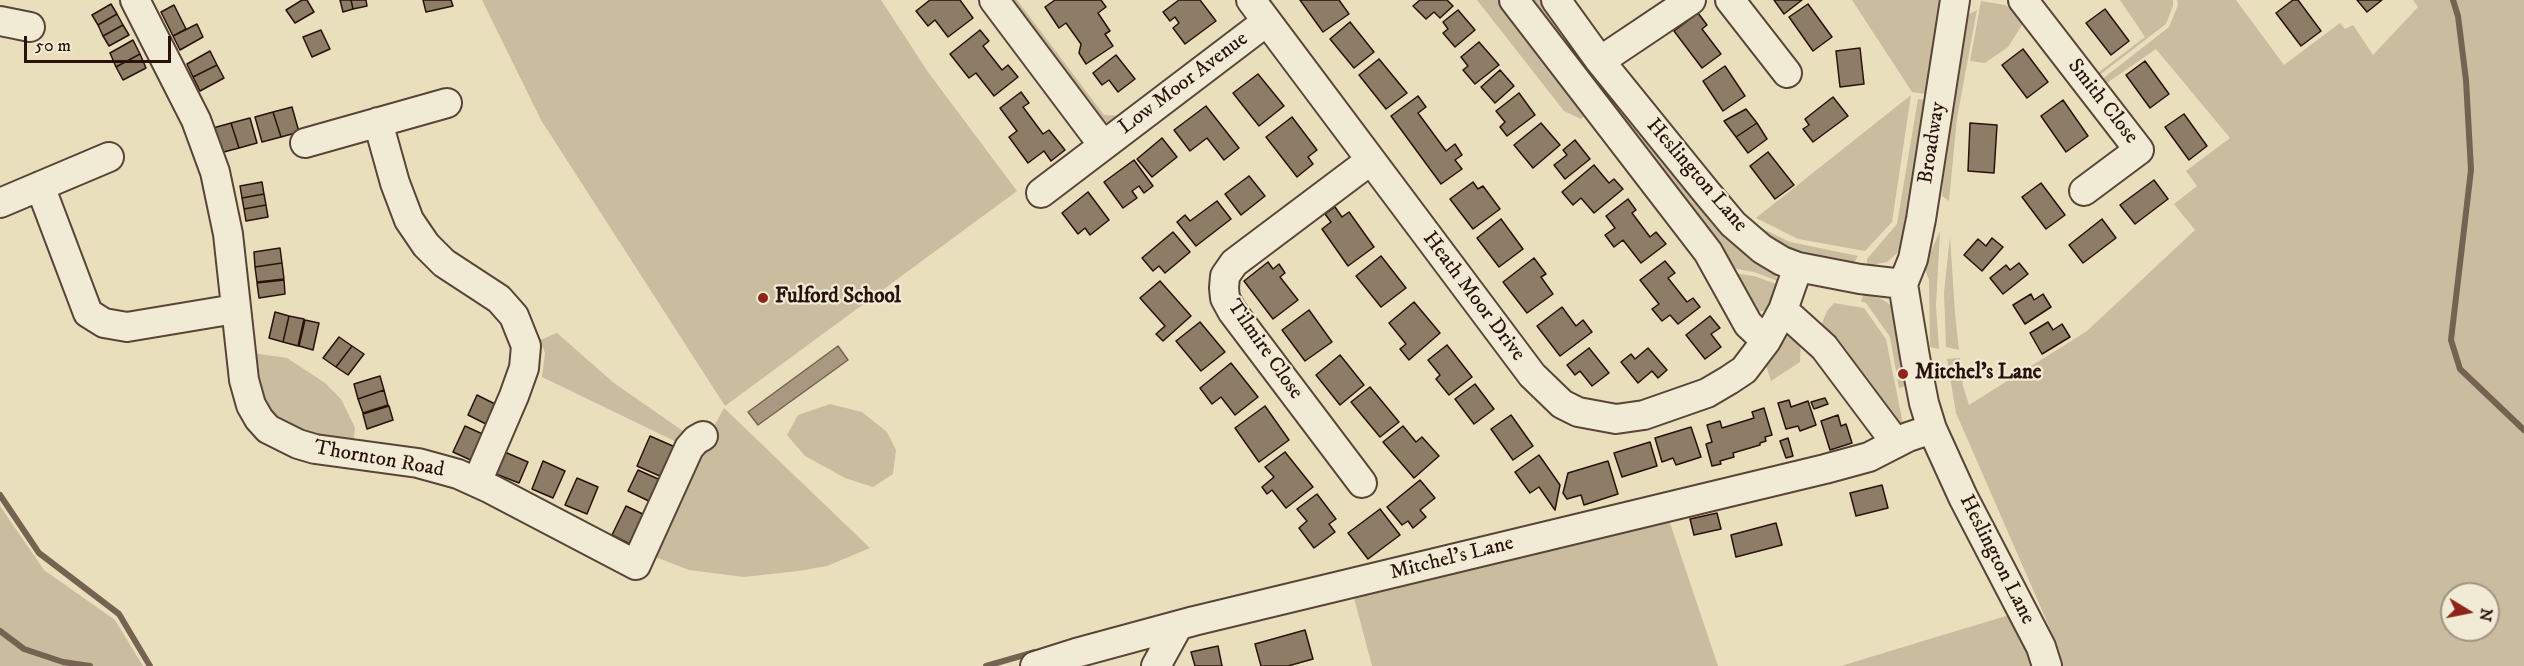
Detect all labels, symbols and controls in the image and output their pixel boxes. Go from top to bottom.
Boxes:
scale bar [27,24,174,62]
street label: Low Moor Avenue [1114,27,1254,141]
text: 50 m [35,35,71,57]
street label: Smith Close [2061,55,2143,149]
street label: Broadway [1914,100,1952,186]
street label: Heslington Lane [1640,114,1752,238]
street label: Heath Moor Drive [1416,227,1530,367]
place label: Fulford School [775,285,901,311]
marker: Fulford School [756,291,770,305]
street label: Tilmire Close [1220,295,1308,405]
place label: Mitchel's Lane [1915,361,2041,387]
marker: Mitchel's Lane [1896,367,1910,381]
street label: Thornton Road [312,436,446,484]
street label: Heslington Lane [1953,491,2039,629]
street label: Mitchel's Lane [1388,531,1516,587]
north arrow [2440,582,2500,642]
text: N [2475,607,2497,623]

